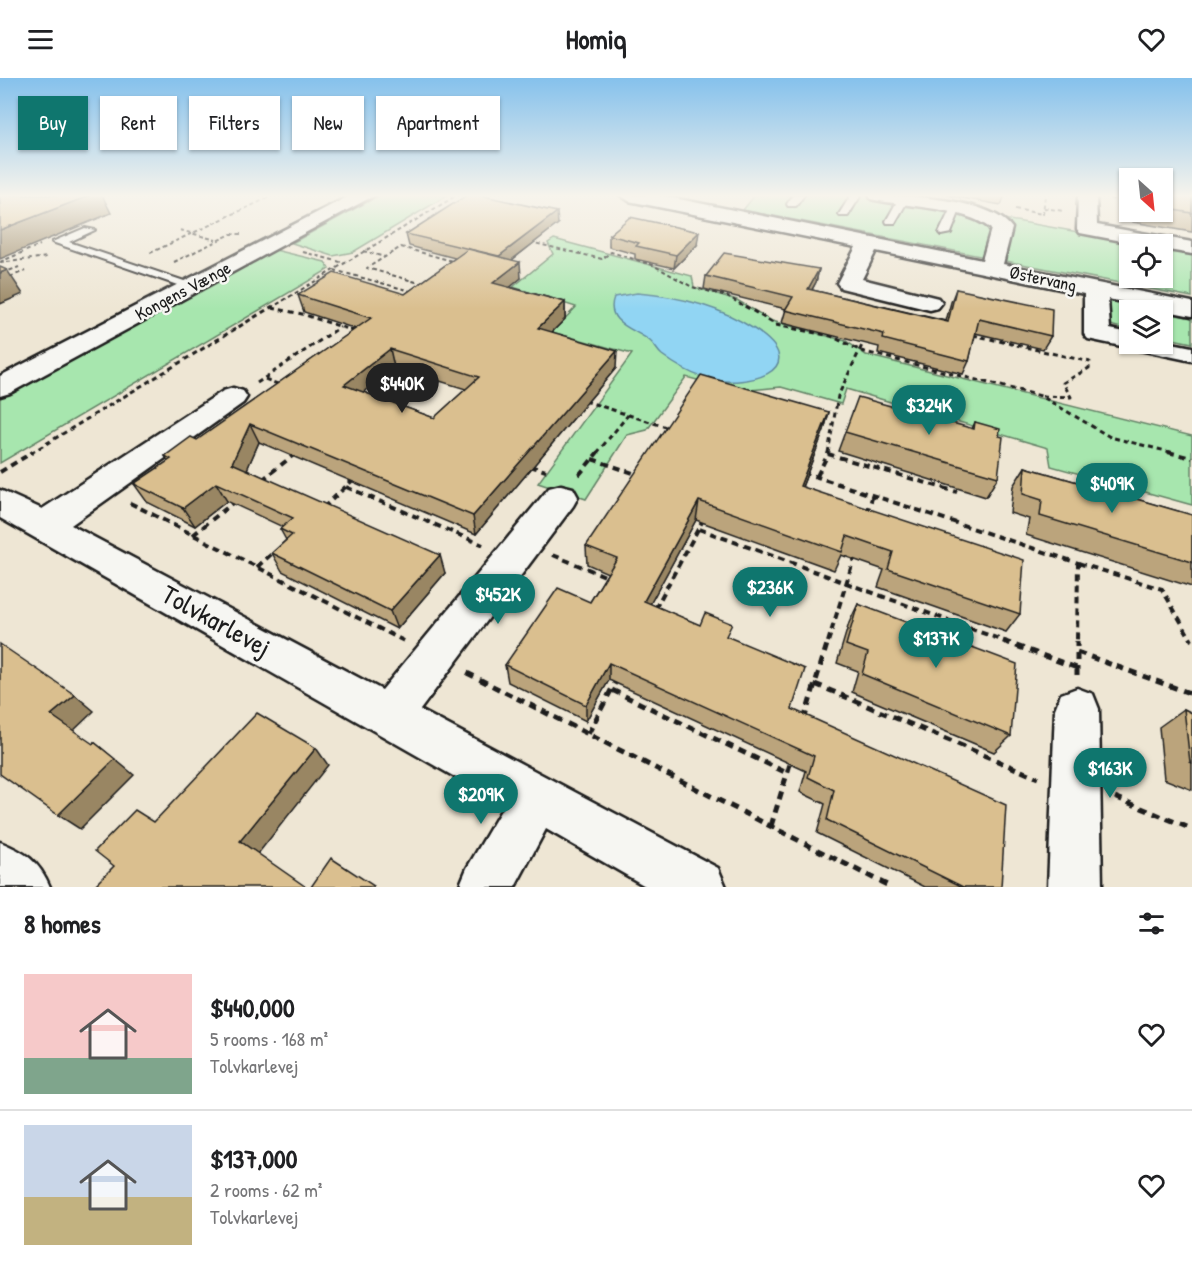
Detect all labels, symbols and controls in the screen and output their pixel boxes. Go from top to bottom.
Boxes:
text: Homiq [566,21,626,57]
icon: menu [24,23,57,56]
icon: heart [1135,23,1168,56]
chip: Buy [18,96,88,150]
chip: Rent [100,96,177,150]
chip: Filters [189,96,280,150]
chip: New [292,96,364,150]
chip: Apartment [376,96,500,150]
north arrow [1119,168,1173,222]
map controls [1119,168,1173,354]
button: locate [1119,234,1173,288]
street label: Kongens Vænge [131,255,235,326]
street label: Østervang [1007,259,1079,298]
button: layers [1119,300,1173,354]
pin: $440K [360,363,444,414]
text: $440K [380,369,424,396]
pin: $324K [887,385,971,436]
text: $324K [906,391,952,418]
pin: $409K [1070,463,1154,514]
text: $409K [1090,469,1134,496]
pin: $236K [728,567,812,618]
text: $236K [747,573,793,600]
pin: $452K [456,574,540,625]
street label: Tolvkarlevej [155,575,277,665]
text: $452K [475,580,521,607]
pin: $137K [894,618,978,669]
text: $137K [913,624,959,651]
pin: $163K [1068,748,1152,799]
text: $163K [1088,754,1132,781]
pin: $209K [439,774,523,825]
text: $209K [458,780,504,807]
text: 8 homes [24,906,101,941]
icon: filters [1135,907,1168,940]
text: $440,000 [210,990,295,1025]
icon: home [72,998,144,1070]
icon: heart [1135,1018,1168,1051]
text: 5 rooms · 168 m² [210,1025,328,1052]
text: Tolvkarlevej [210,1052,299,1079]
text: $137,000 [210,1141,297,1176]
icon: home [72,1149,144,1221]
icon: heart [1135,1169,1168,1202]
text: 2 rooms · 62 m² [210,1176,322,1203]
text: Tolvkarlevej [210,1203,299,1230]

